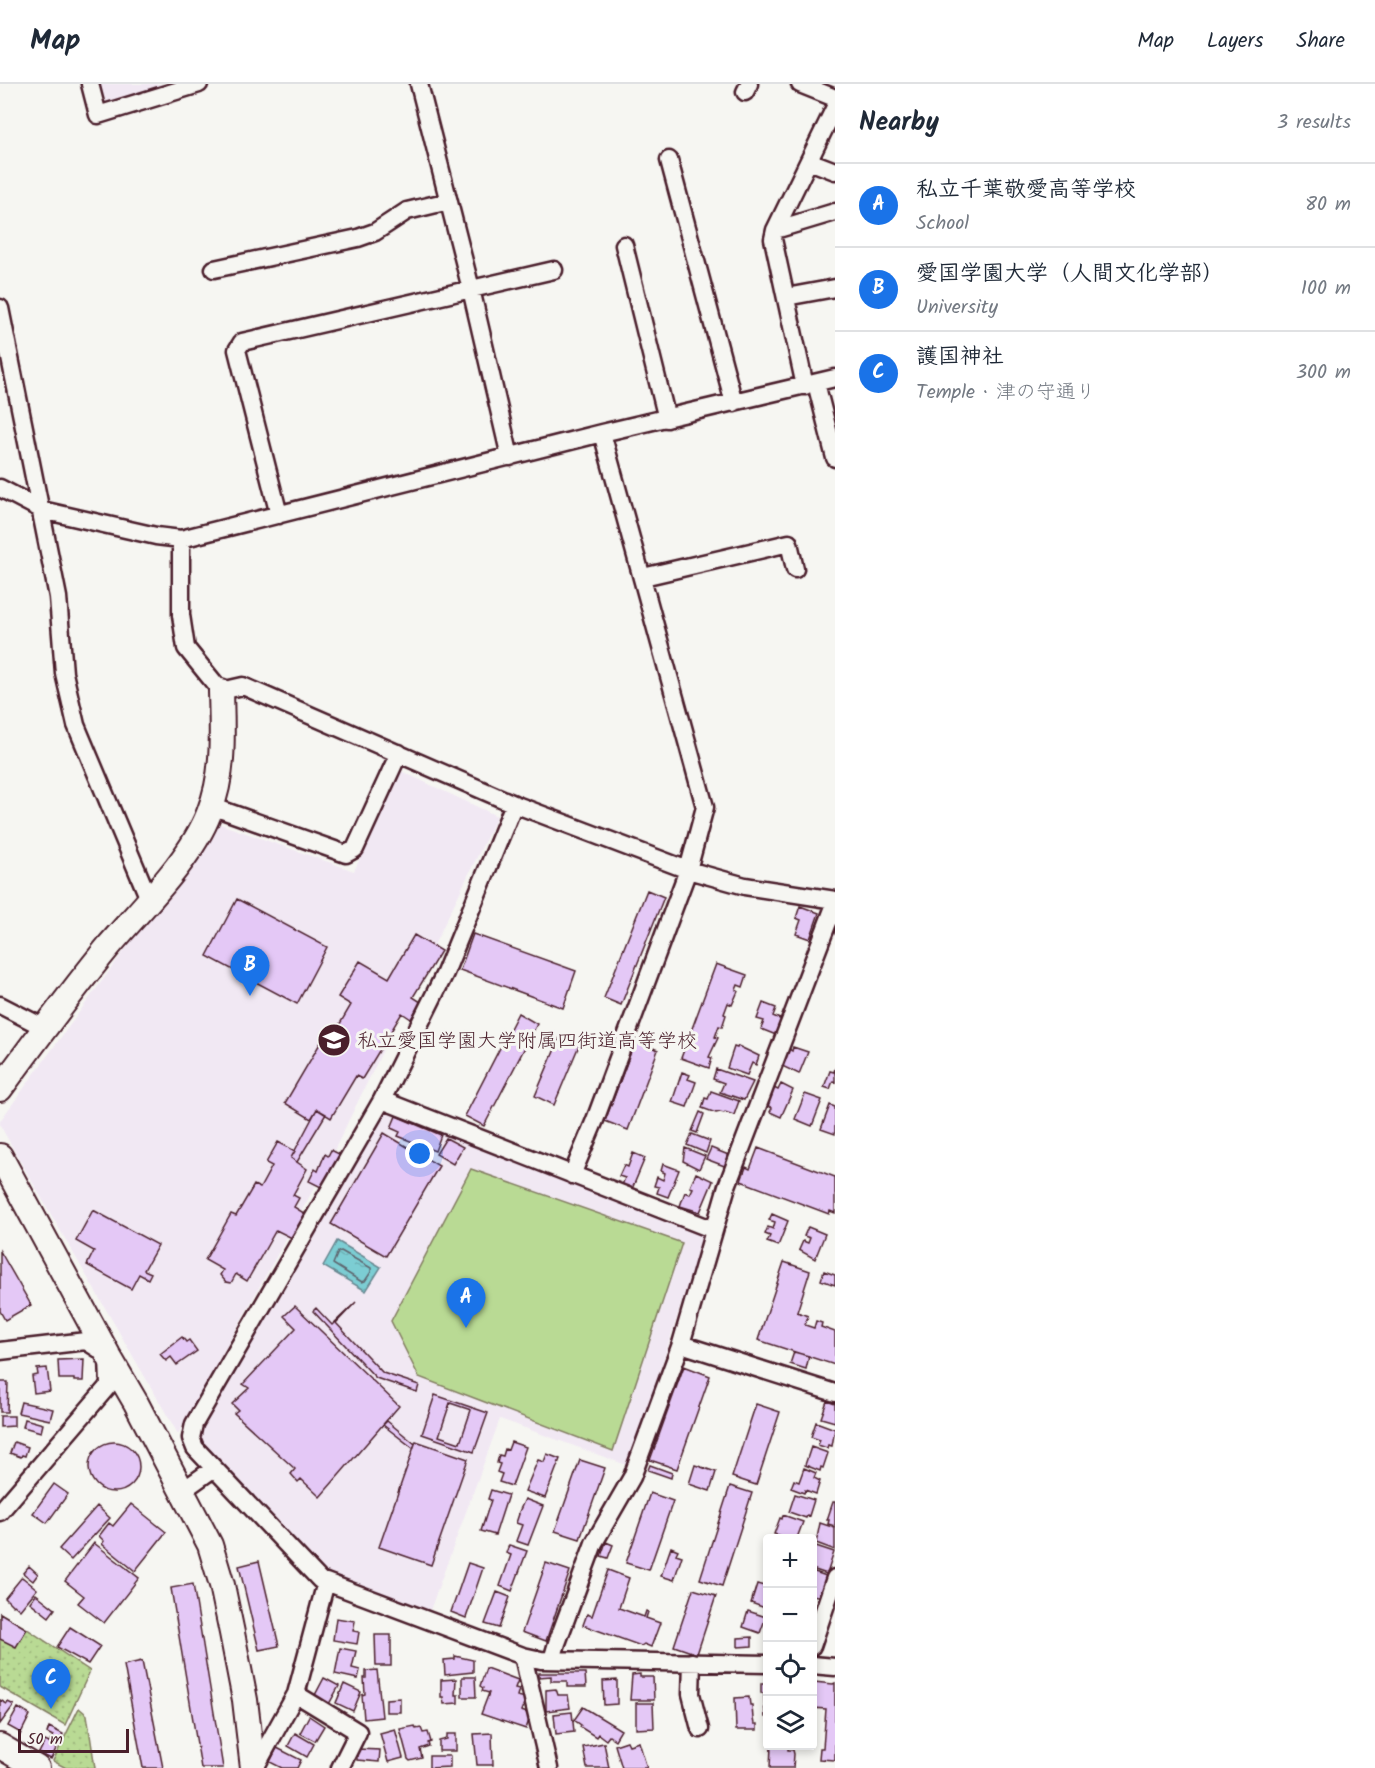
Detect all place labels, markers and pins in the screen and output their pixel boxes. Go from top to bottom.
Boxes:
pin: B [230,946,270,996]
school or university icon: 私立愛国学園大学附属四街道高等学校 [316,1022,352,1058]
place label: 私立愛国学園大学附属四街道高等学校 [357,1026,697,1058]
pin: A [446,1278,486,1328]
pin: C [32,1660,70,1709]

